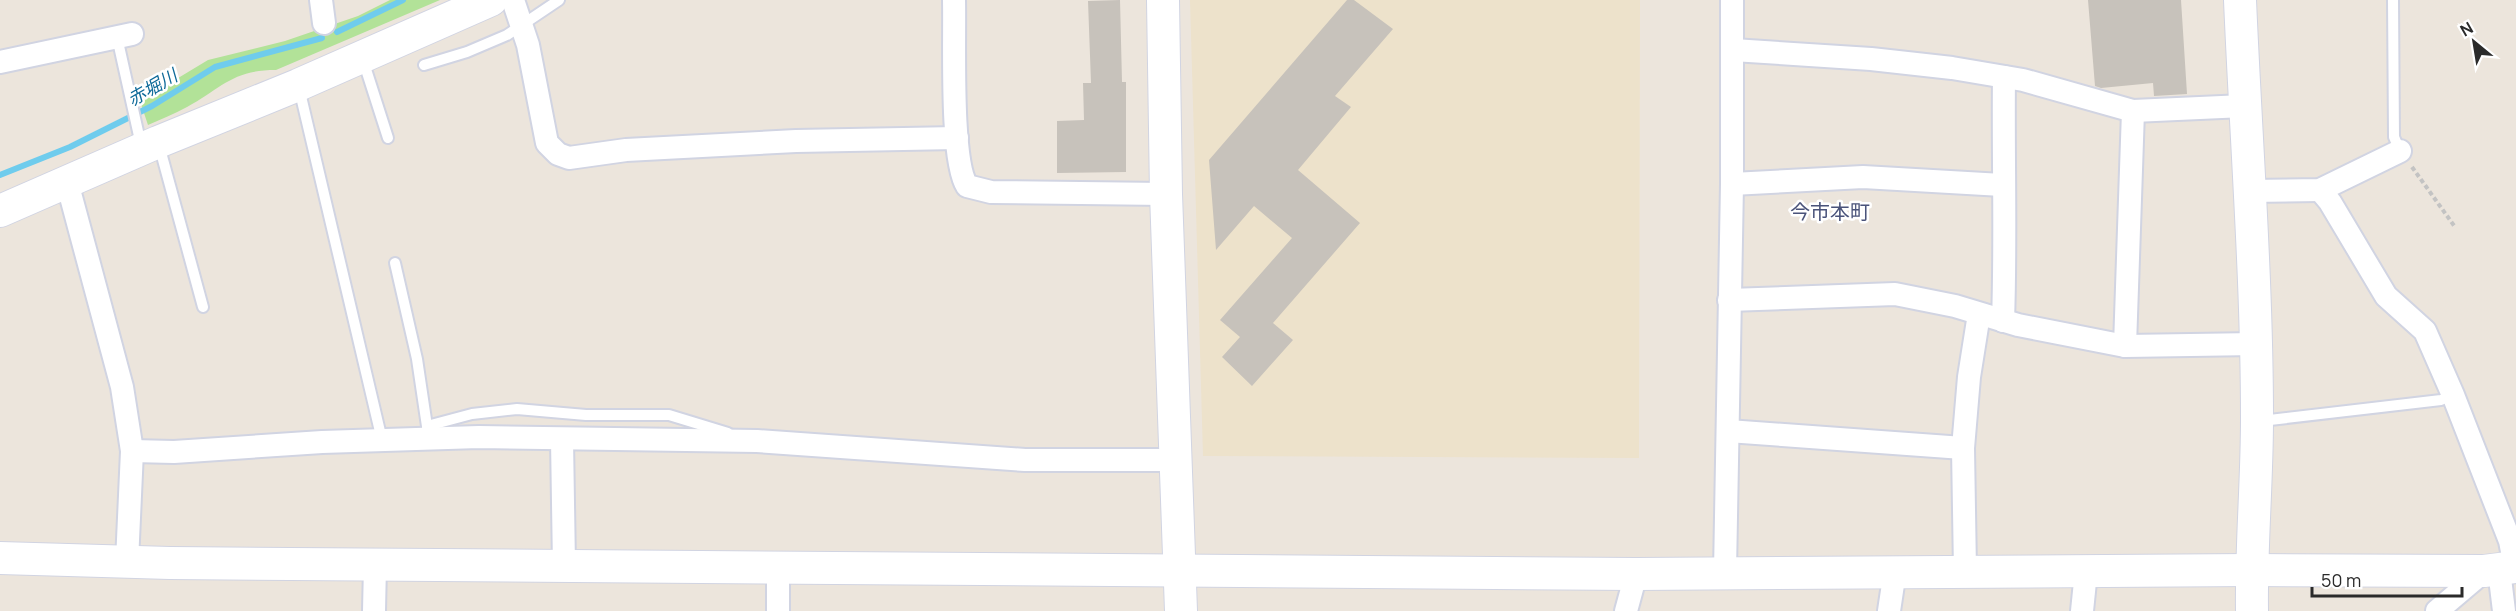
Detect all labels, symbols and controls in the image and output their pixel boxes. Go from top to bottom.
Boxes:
north arrow [2444,12,2504,72]
text: N [2456,17,2477,41]
water label: 赤堀川 [123,62,183,111]
district label: 今市本町 [1790,198,1870,225]
scale bar [2312,560,2462,598]
text: 50 m [2321,568,2361,592]

